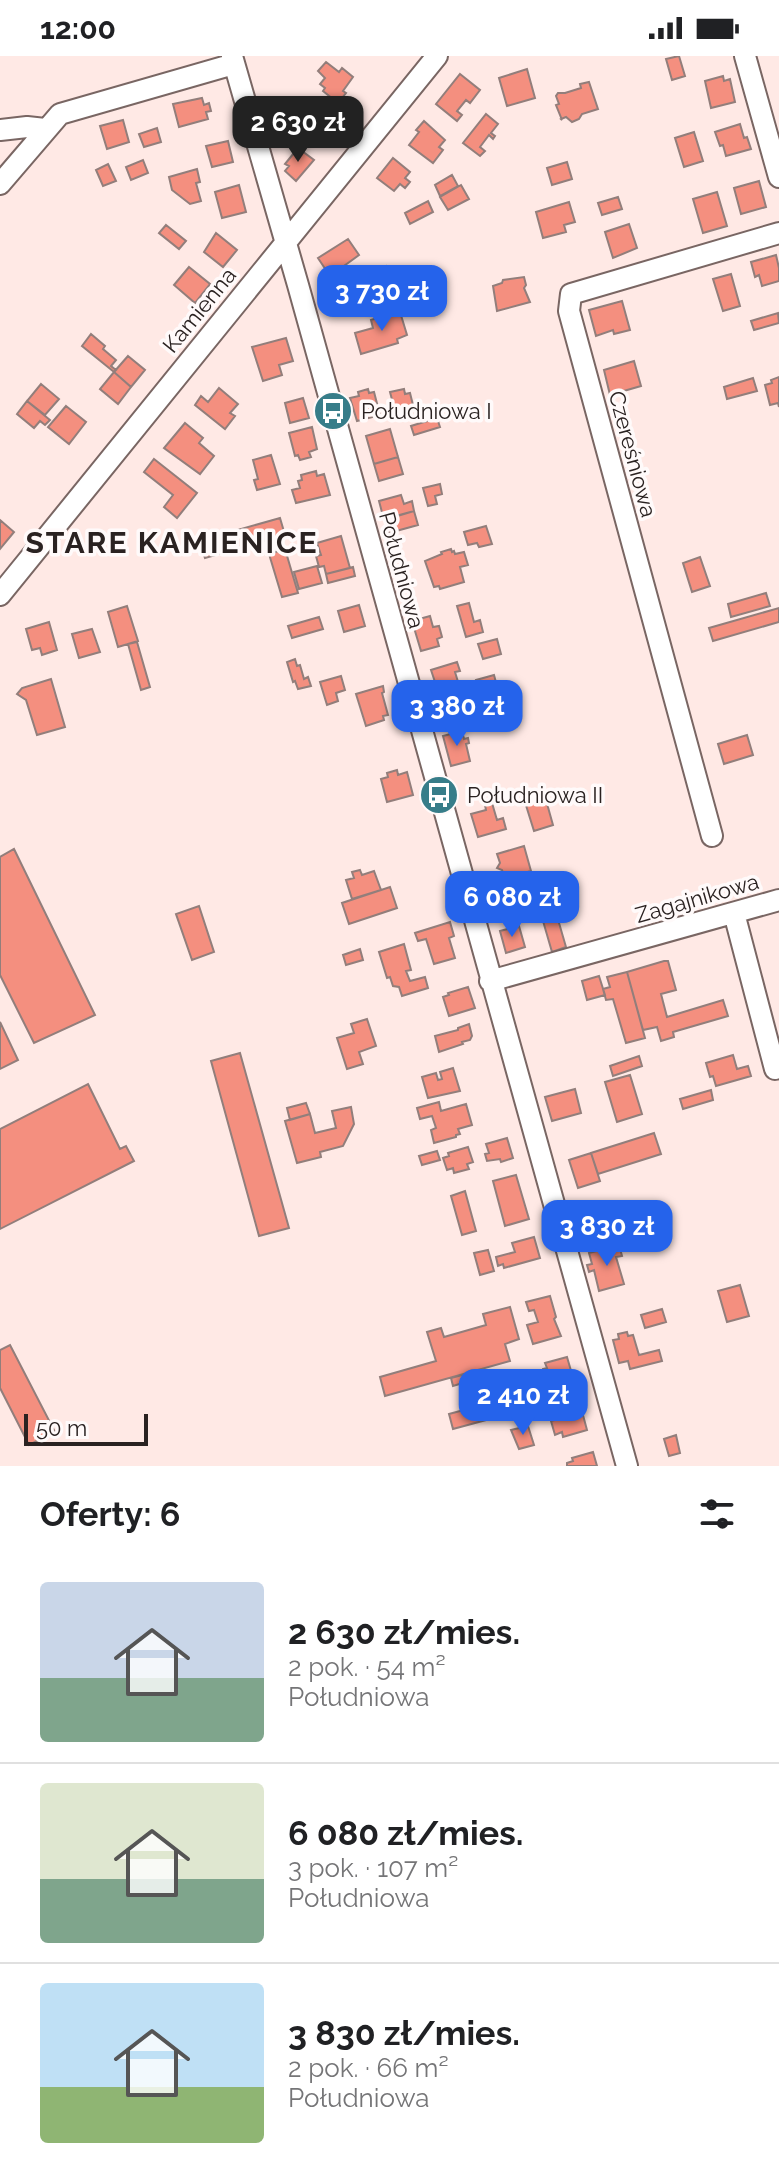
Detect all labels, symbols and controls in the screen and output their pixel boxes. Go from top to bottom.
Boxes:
text: 12:00 [40,11,116,46]
pin: 2 630 zł [215,96,381,164]
text: 2 630 zł [250,107,346,137]
street label: Kamienna [157,262,241,358]
pin: 3 730 zł [299,265,465,333]
text: 3 730 zł [335,276,429,306]
street label: Czereśniowa [604,388,662,520]
bus stop icon: Południowa I [312,390,354,432]
place label: Południowa I [361,398,492,424]
street label: Południowa [374,509,430,631]
district label: STARE KAMIENICE [25,525,319,560]
pin: 3 380 zł [374,680,540,748]
text: 3 380 zł [410,691,504,721]
bus stop icon: Południowa II [418,774,460,816]
place label: Południowa II [467,782,603,808]
street label: Zagajnikowa [632,868,762,928]
pin: 6 080 zł [429,871,595,939]
text: 6 080 zł [463,882,561,912]
pin: 3 830 zł [524,1200,690,1268]
text: 3 830 zł [560,1211,654,1241]
pin: 2 410 zł [440,1369,606,1437]
text: 2 410 zł [477,1380,569,1410]
scale bar [24,1410,148,1446]
text: 50 m [36,1415,87,1441]
icon: filters [695,1492,739,1536]
text: Oferty: 6 [40,1494,180,1534]
text: 2 630 zł/mies. [288,1612,520,1652]
icon: home [104,1614,200,1710]
text: 2 pok. · 54 m² [288,1652,446,1682]
text: Południowa [288,1682,429,1712]
text: 6 080 zł/mies. [288,1813,523,1853]
icon: home [104,1815,200,1911]
text: 3 pok. · 107 m² [288,1853,458,1883]
text: Południowa [288,1883,429,1913]
text: 3 830 zł/mies. [288,2013,520,2053]
icon: home [104,2015,200,2111]
text: 2 pok. · 66 m² [288,2053,449,2083]
text: Południowa [288,2083,429,2113]

